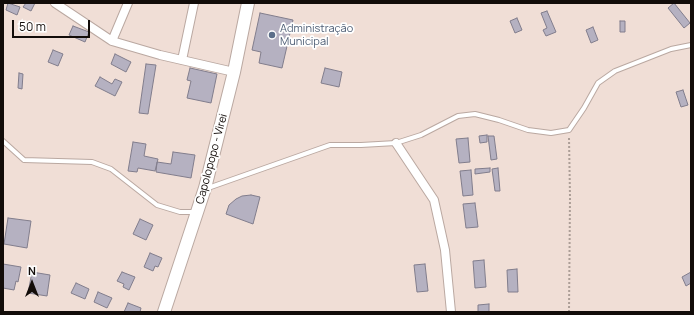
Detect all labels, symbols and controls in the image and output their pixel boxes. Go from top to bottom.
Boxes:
scale bar [14,12,92,38]
text: 50 m [19,18,46,35]
place label: Administração Municipal [280,22,353,48]
marker: Administração Municipal [267,30,277,40]
street label: Capolopopo - Virei [194,112,230,206]
north arrow [12,263,52,303]
text: N [28,263,36,278]

